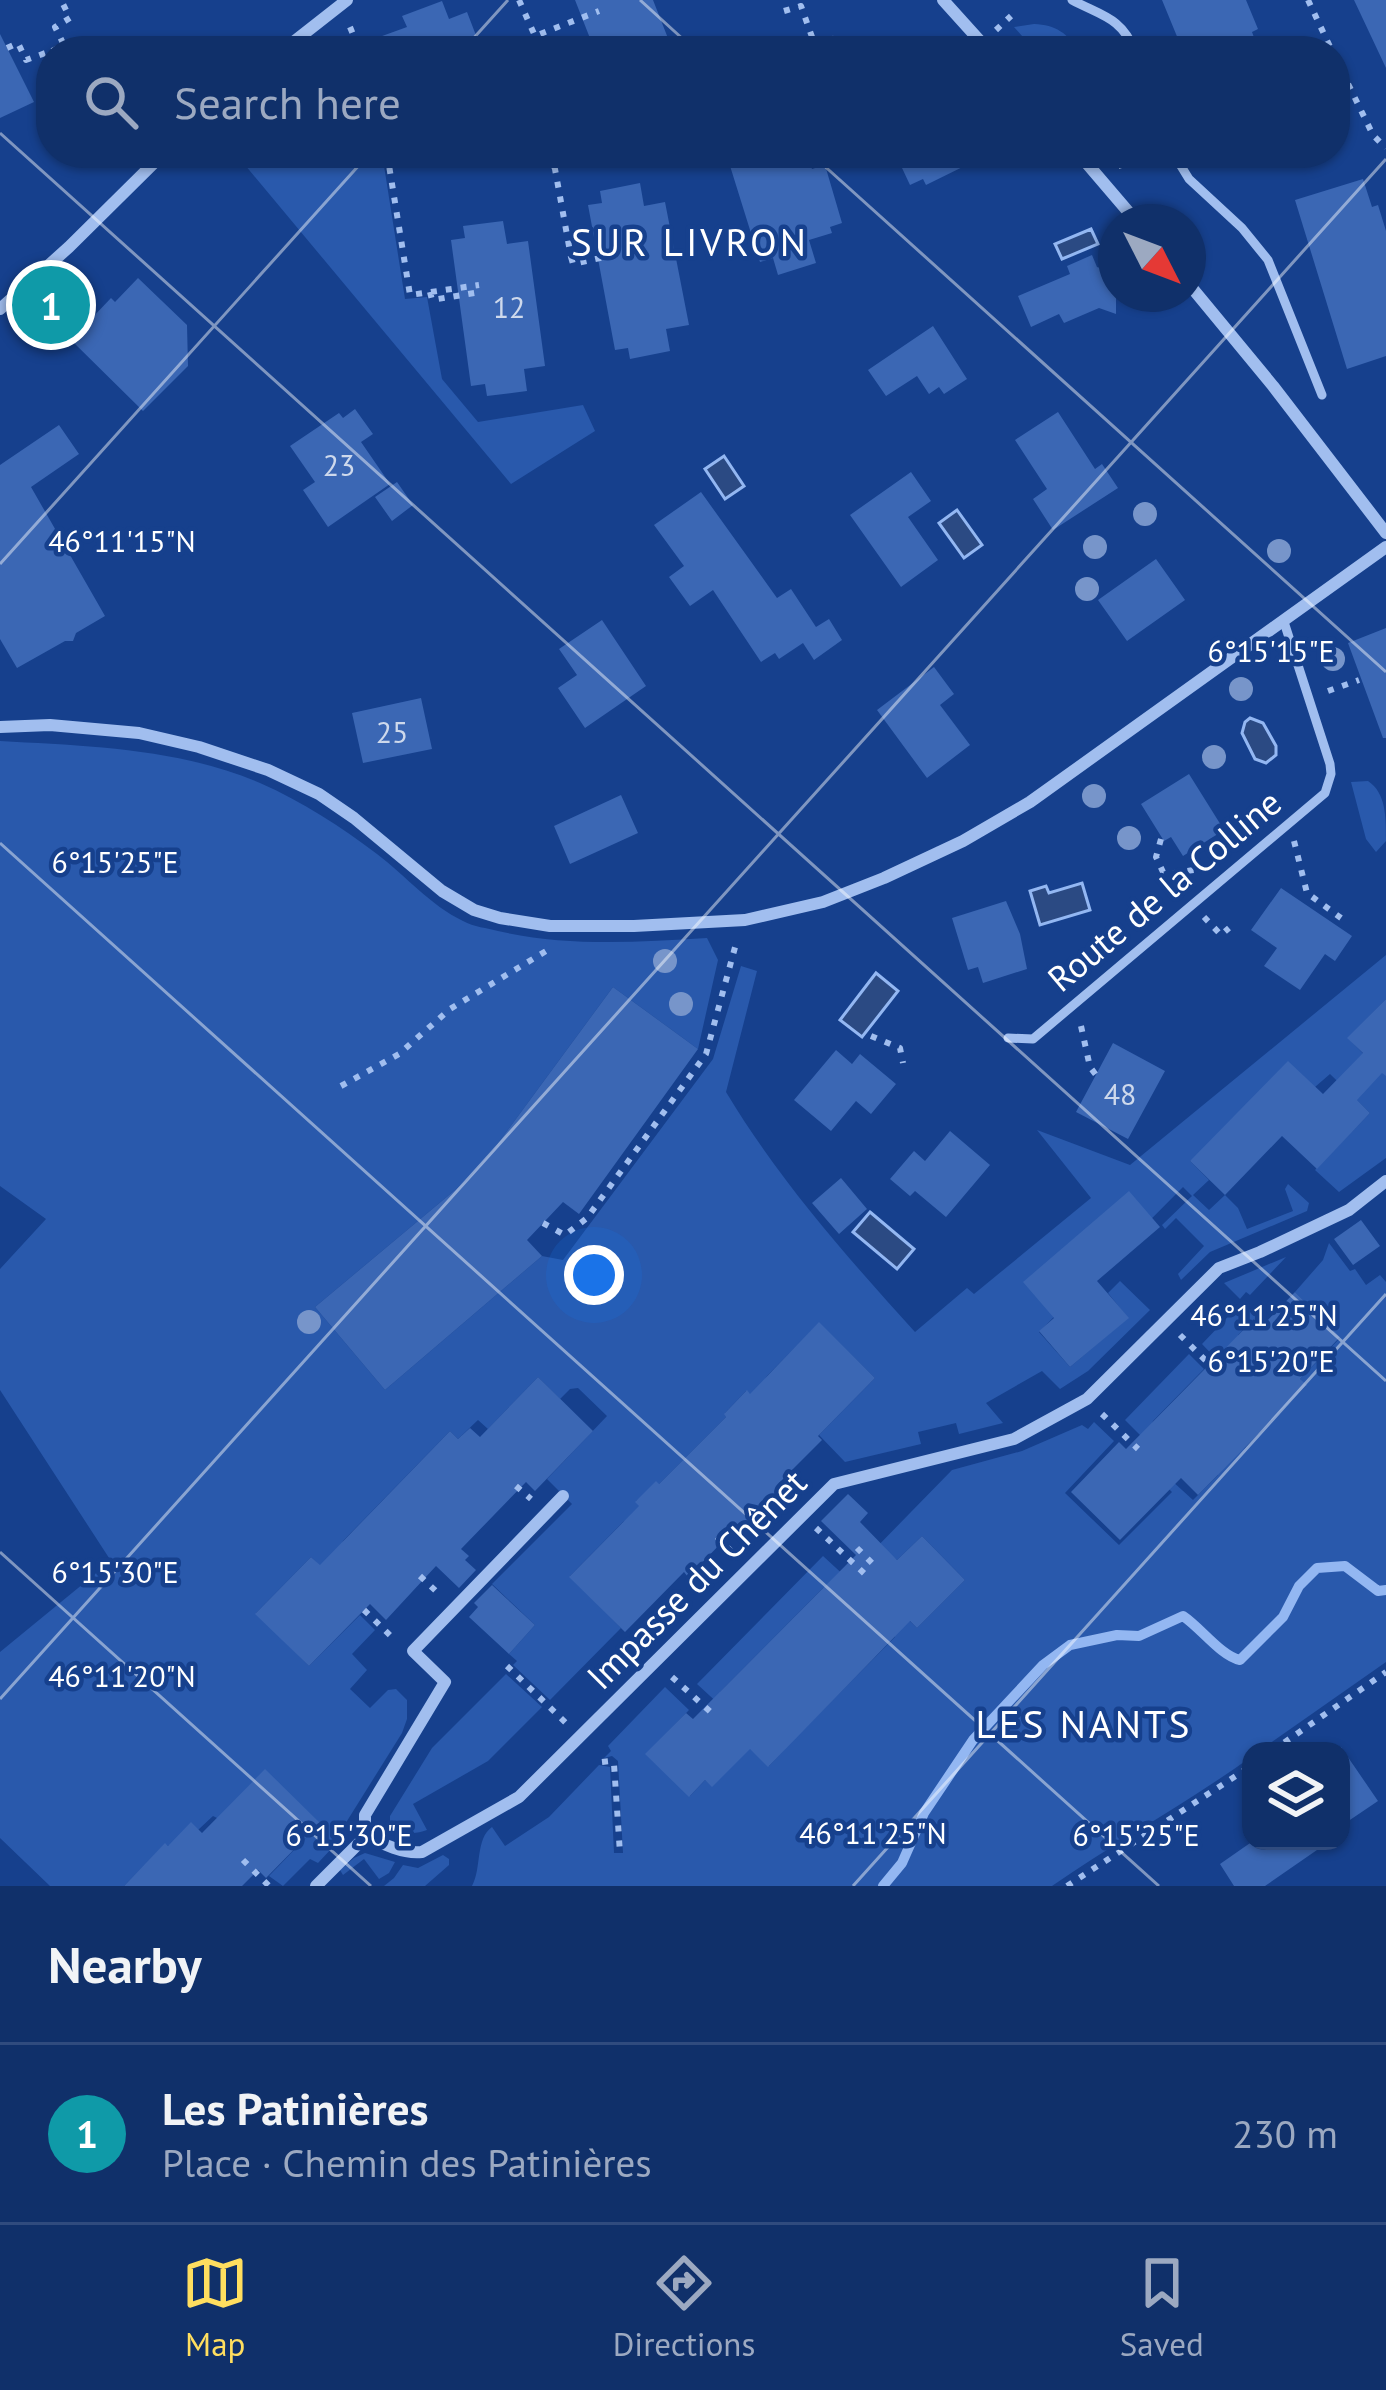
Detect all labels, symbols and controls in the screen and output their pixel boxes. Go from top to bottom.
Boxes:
search box [36,36,1350,168]
icon: search [78,69,144,135]
text: Search here [174,73,401,131]
north arrow [1098,204,1206,312]
district label: SUR LIVRON [571,216,809,267]
pin: 1 [12,260,90,350]
house number: 12 [493,287,525,326]
house number: 23 [323,445,355,484]
text: 46°11'15"N [48,521,196,560]
text: 6°15'15"E [1207,631,1335,670]
house number: 25 [376,712,408,751]
street label: Route de la Colline [1038,779,1290,1001]
text: 6°15'25"E [51,842,179,881]
house number: 48 [1104,1074,1136,1113]
your location [564,1245,624,1305]
text: 46°11'25"N [1190,1295,1338,1334]
text: 6°15'20"E [1207,1341,1335,1380]
street label: Impasse du Chênet [576,1459,816,1699]
text: 6°15'30"E [51,1552,179,1591]
text: 46°11'20"N [48,1656,196,1695]
district label: LES NANTS [976,1698,1192,1749]
map controls [1242,1742,1350,1850]
button: layers [1242,1742,1350,1850]
text: 46°11'25"N [799,1813,947,1852]
text: 6°15'30"E [285,1815,413,1854]
text: 6°15'25"E [1072,1815,1200,1854]
text: Nearby [48,1931,202,1997]
text: Les Patinières [162,2079,429,2137]
text: 1 [76,2108,98,2159]
text: 230 m [1232,2108,1338,2159]
text: Place · Chemin des Patinières [162,2137,652,2188]
tab: Map [182,2250,248,2365]
tab: Directions [613,2250,755,2365]
tab: Saved [1120,2250,1204,2365]

